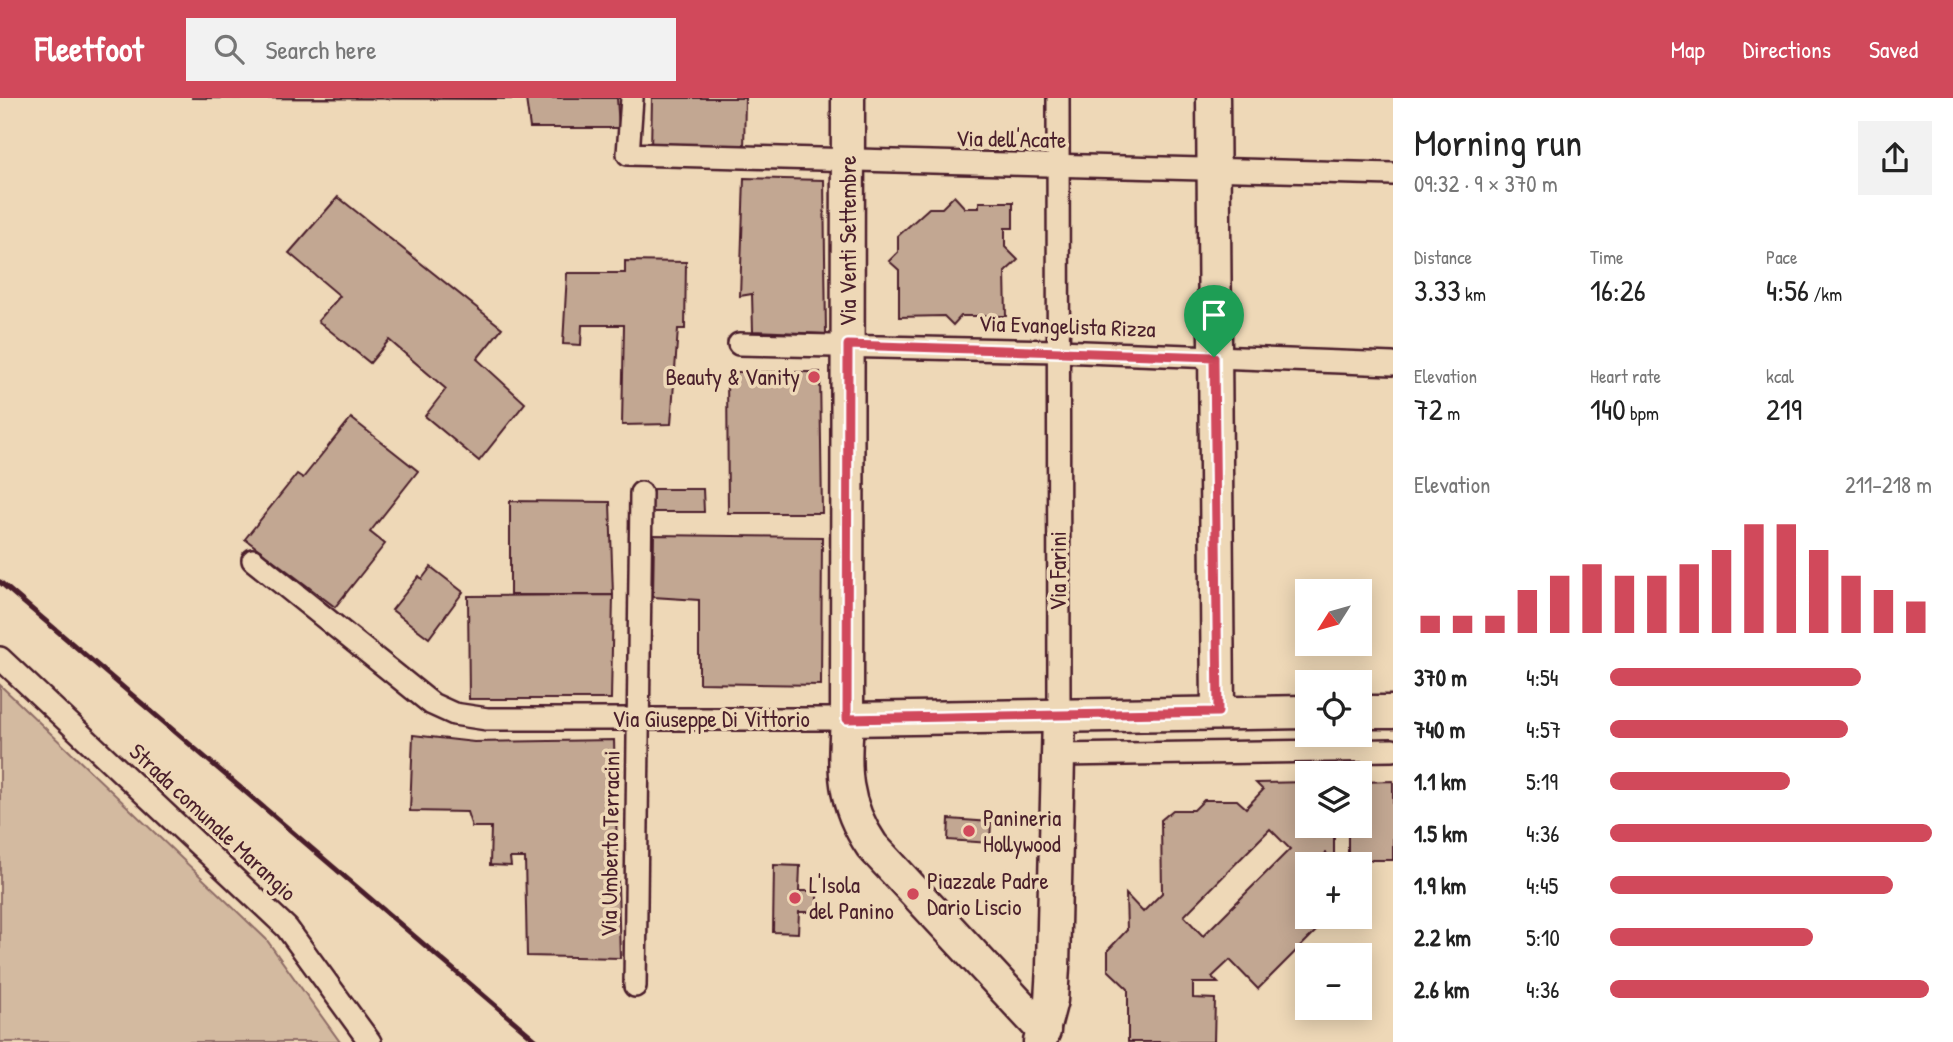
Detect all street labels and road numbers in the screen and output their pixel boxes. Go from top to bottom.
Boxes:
street label: Via dell'Acate [956,122,1066,155]
street label: Via Venti Settembre [832,155,863,327]
street label: Via Evangelista Rizza [978,307,1156,344]
street label: Via Farini [1042,531,1073,611]
street label: Via Giuseppe Di Vittorio [612,703,810,734]
street label: Strada comunale Marangio [123,736,304,907]
street label: Via Umberto Terracini [592,750,627,938]

